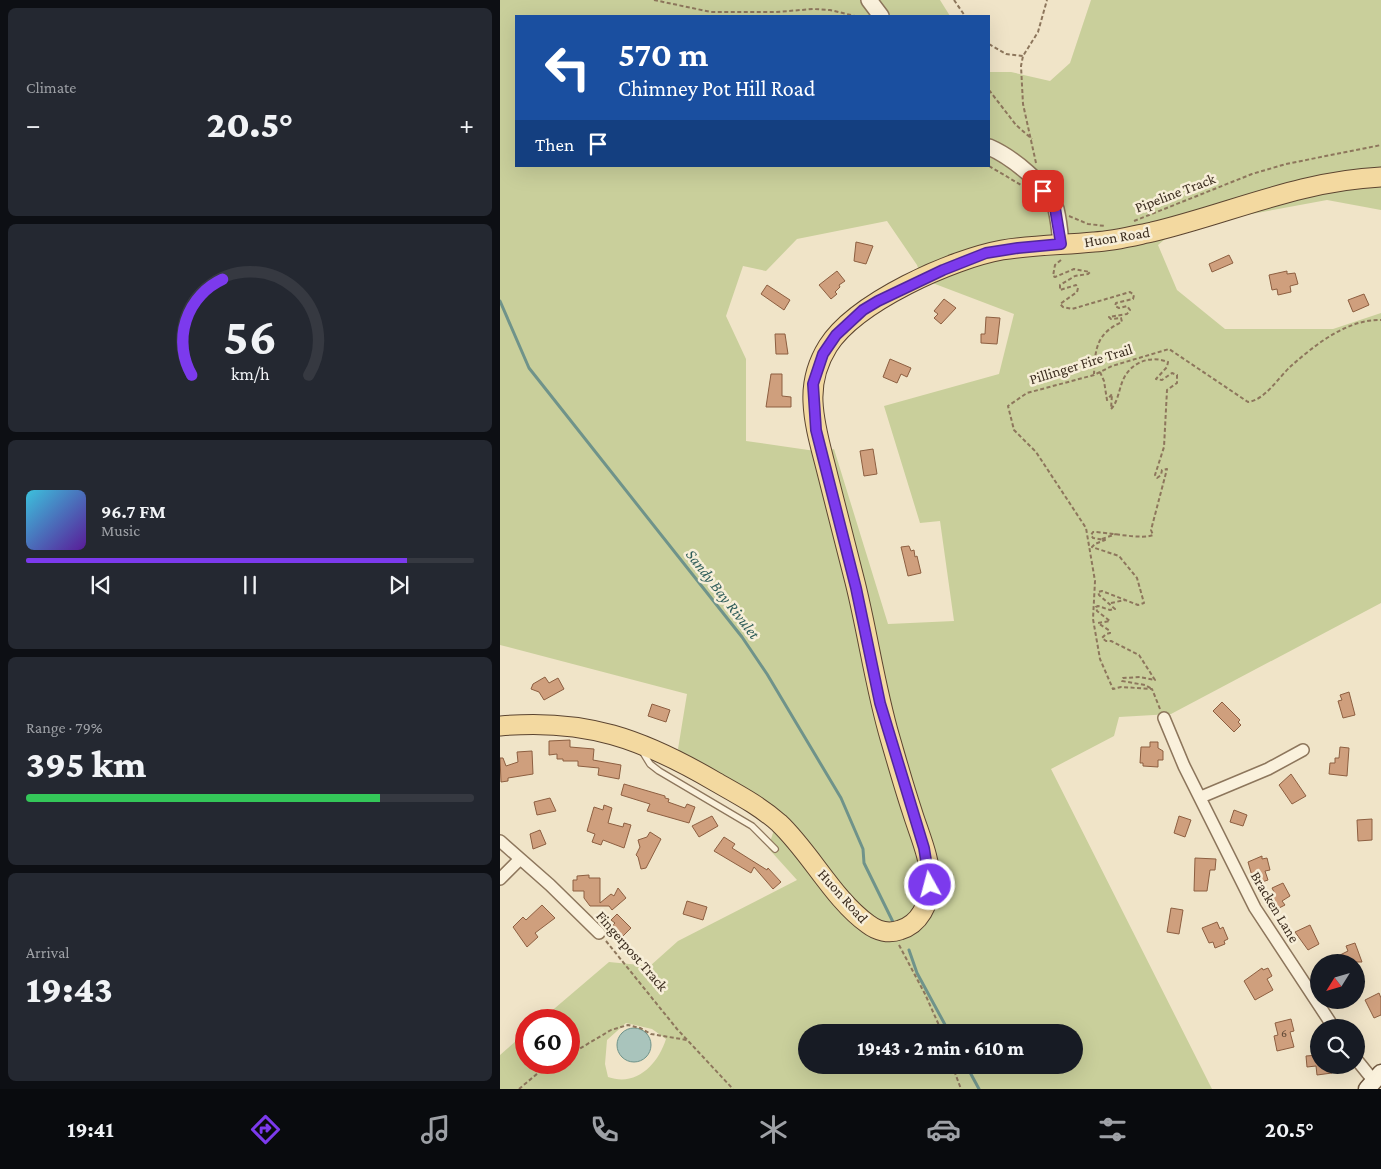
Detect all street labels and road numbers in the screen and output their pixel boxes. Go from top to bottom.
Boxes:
street label: Pipeline Track [1133,170,1219,217]
street label: Huon Road [1083,224,1151,250]
street label: Pillinger Fire Trail [1028,341,1135,388]
street label: Huon Road [815,866,871,926]
street label: Bracken Lane [1248,869,1303,946]
street label: Fingerpost Track [592,908,672,996]

